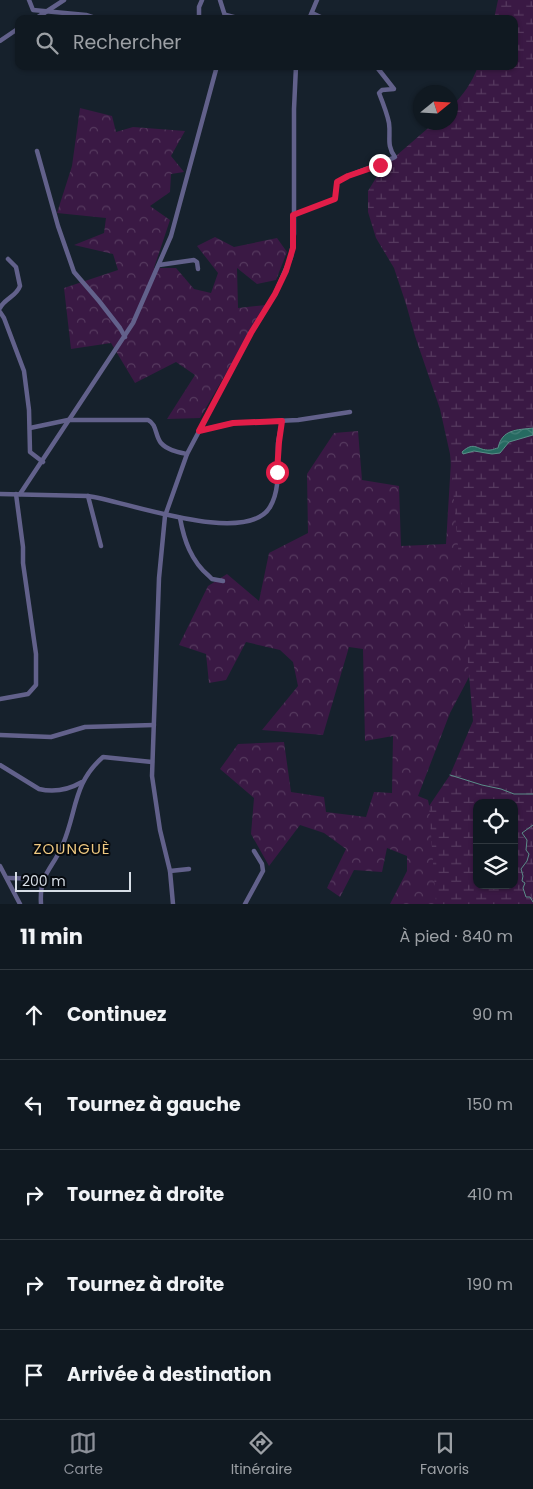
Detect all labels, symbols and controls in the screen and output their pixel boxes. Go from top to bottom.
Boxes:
search box [15,15,518,70]
icon: search [33,29,61,57]
text: Rechercher [73,29,181,56]
north arrow [413,85,458,130]
route end [369,154,392,177]
route start [266,461,289,484]
map controls [473,799,518,889]
button: locate [473,799,518,844]
district label: ZOUNGUÈ [33,838,111,859]
button: layers [473,844,518,889]
scale bar [15,869,131,892]
text: 200 m [22,871,66,891]
text: 11 min [20,922,83,951]
text: À pied · 840 m [400,925,513,948]
icon: ahead [20,1001,48,1029]
text: Continuez [67,1001,166,1028]
text: 90 m [472,1003,513,1026]
icon: left [20,1091,48,1119]
text: Tournez à gauche [67,1091,241,1118]
text: 150 m [467,1093,513,1116]
icon: right [20,1181,48,1209]
text: Tournez à droite [67,1181,224,1208]
text: 410 m [467,1183,513,1206]
icon: right [20,1271,48,1299]
text: Tournez à droite [67,1271,224,1298]
text: 190 m [467,1273,513,1296]
icon: arrive [20,1361,48,1389]
text: Arrivée à destination [67,1361,272,1388]
tab: Carte [64,1429,103,1480]
tab: Itinéraire [231,1429,292,1480]
tab: Favoris [420,1429,469,1480]

